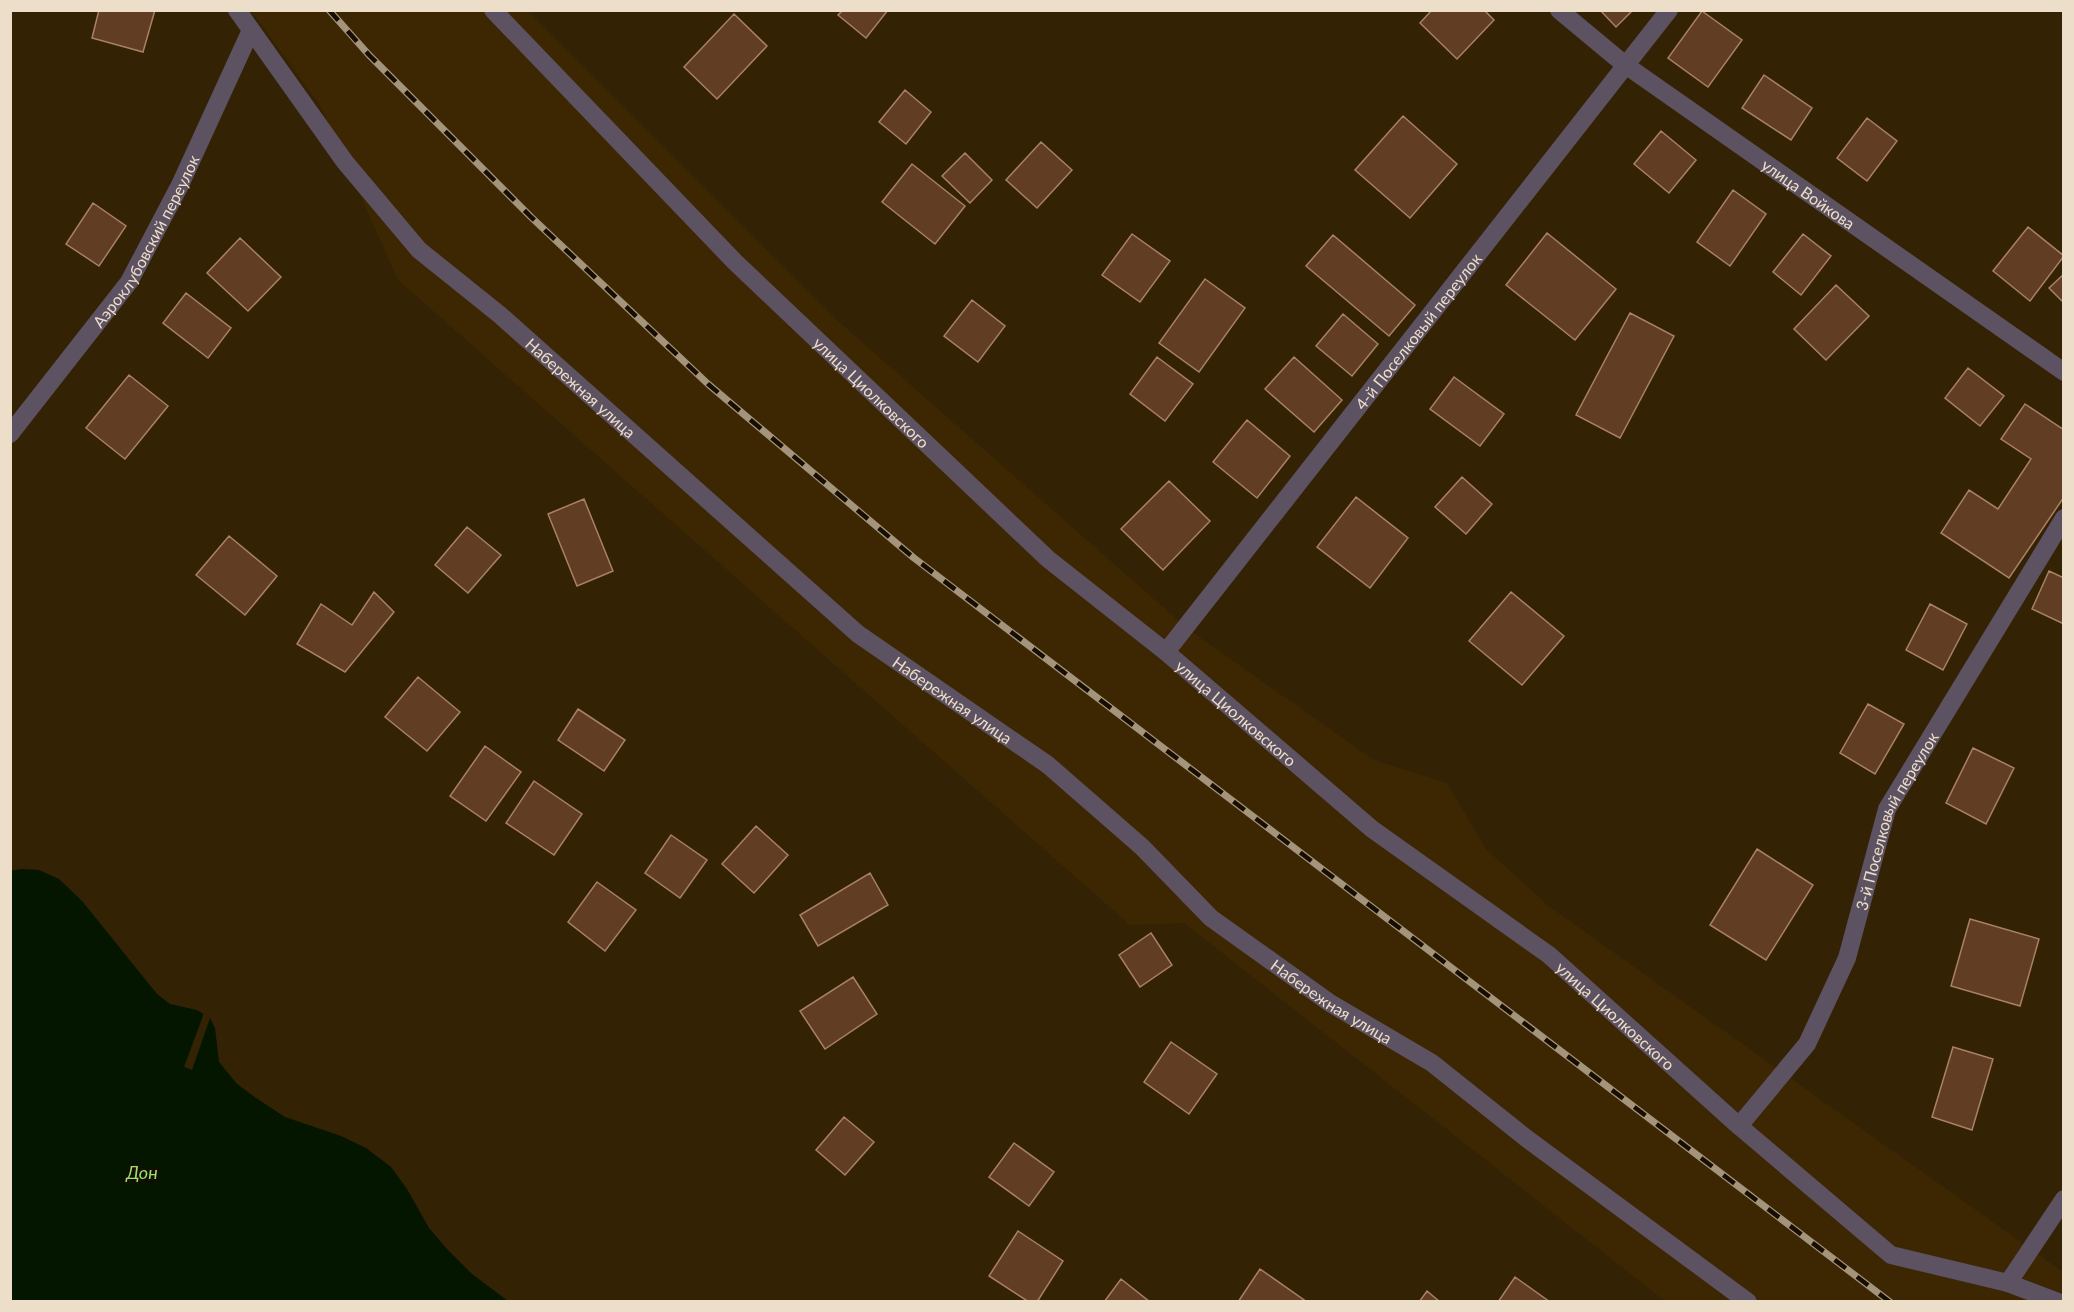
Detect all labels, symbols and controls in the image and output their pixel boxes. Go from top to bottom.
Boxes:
street label: Аэроклубовский переулок [88,151,202,331]
street label: улица Войкова [1759,154,1859,232]
street label: 4-й Поселковый переулок [1351,248,1485,413]
street label: улица Циолковского [810,332,934,451]
street label: Набережная улица [522,334,640,441]
street label: Набережная улица [890,652,1016,747]
street label: улица Циолковского [1172,656,1301,769]
street label: 3-й Поселковый переулок [1851,727,1942,912]
street label: Набережная улица [1268,955,1396,1047]
street label: улица Циолковского [1553,957,1679,1073]
water label: Дон [125,1161,158,1183]

